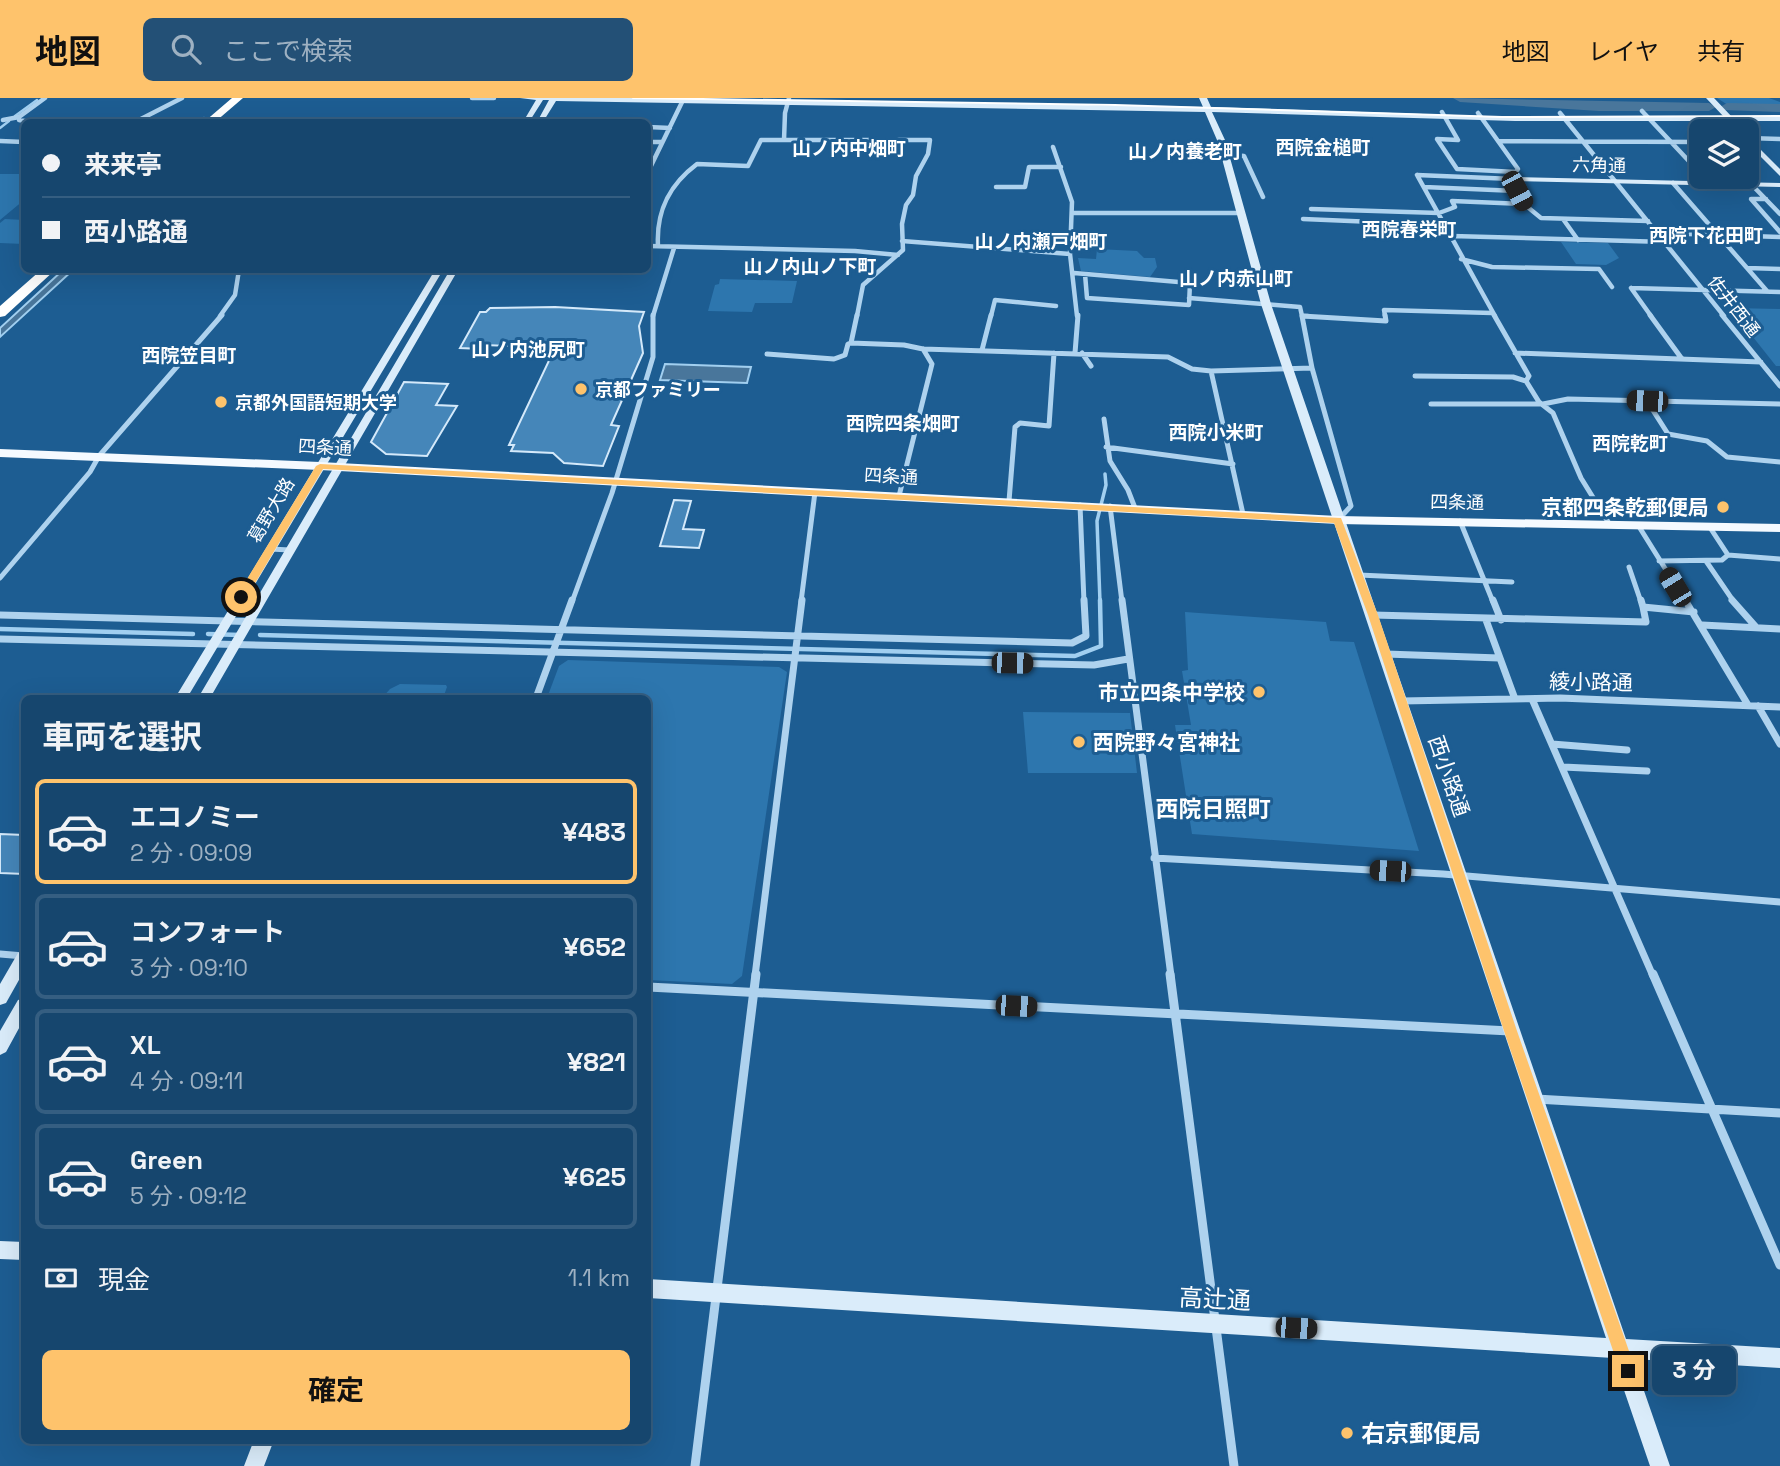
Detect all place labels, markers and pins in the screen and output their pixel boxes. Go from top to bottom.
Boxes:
place label: 京都ファミリー [595,378,721,401]
marker: 京都ファミリー [573,381,589,397]
place label: 京都外国語短期大学 [235,391,397,414]
marker: 京都外国語短期大学 [213,394,229,410]
place label: 京都四条乾郵便局 [1541,494,1709,521]
marker: 京都四条乾郵便局 [1715,499,1731,515]
place label: 市立四条中学校 [1098,679,1245,706]
marker: 市立四条中学校 [1251,684,1267,700]
place label: 西院野々宮神社 [1093,729,1240,756]
marker: 西院野々宮神社 [1071,734,1087,750]
place label: 右京郵便局 [1361,1418,1481,1449]
marker: 右京郵便局 [1339,1425,1355,1441]

